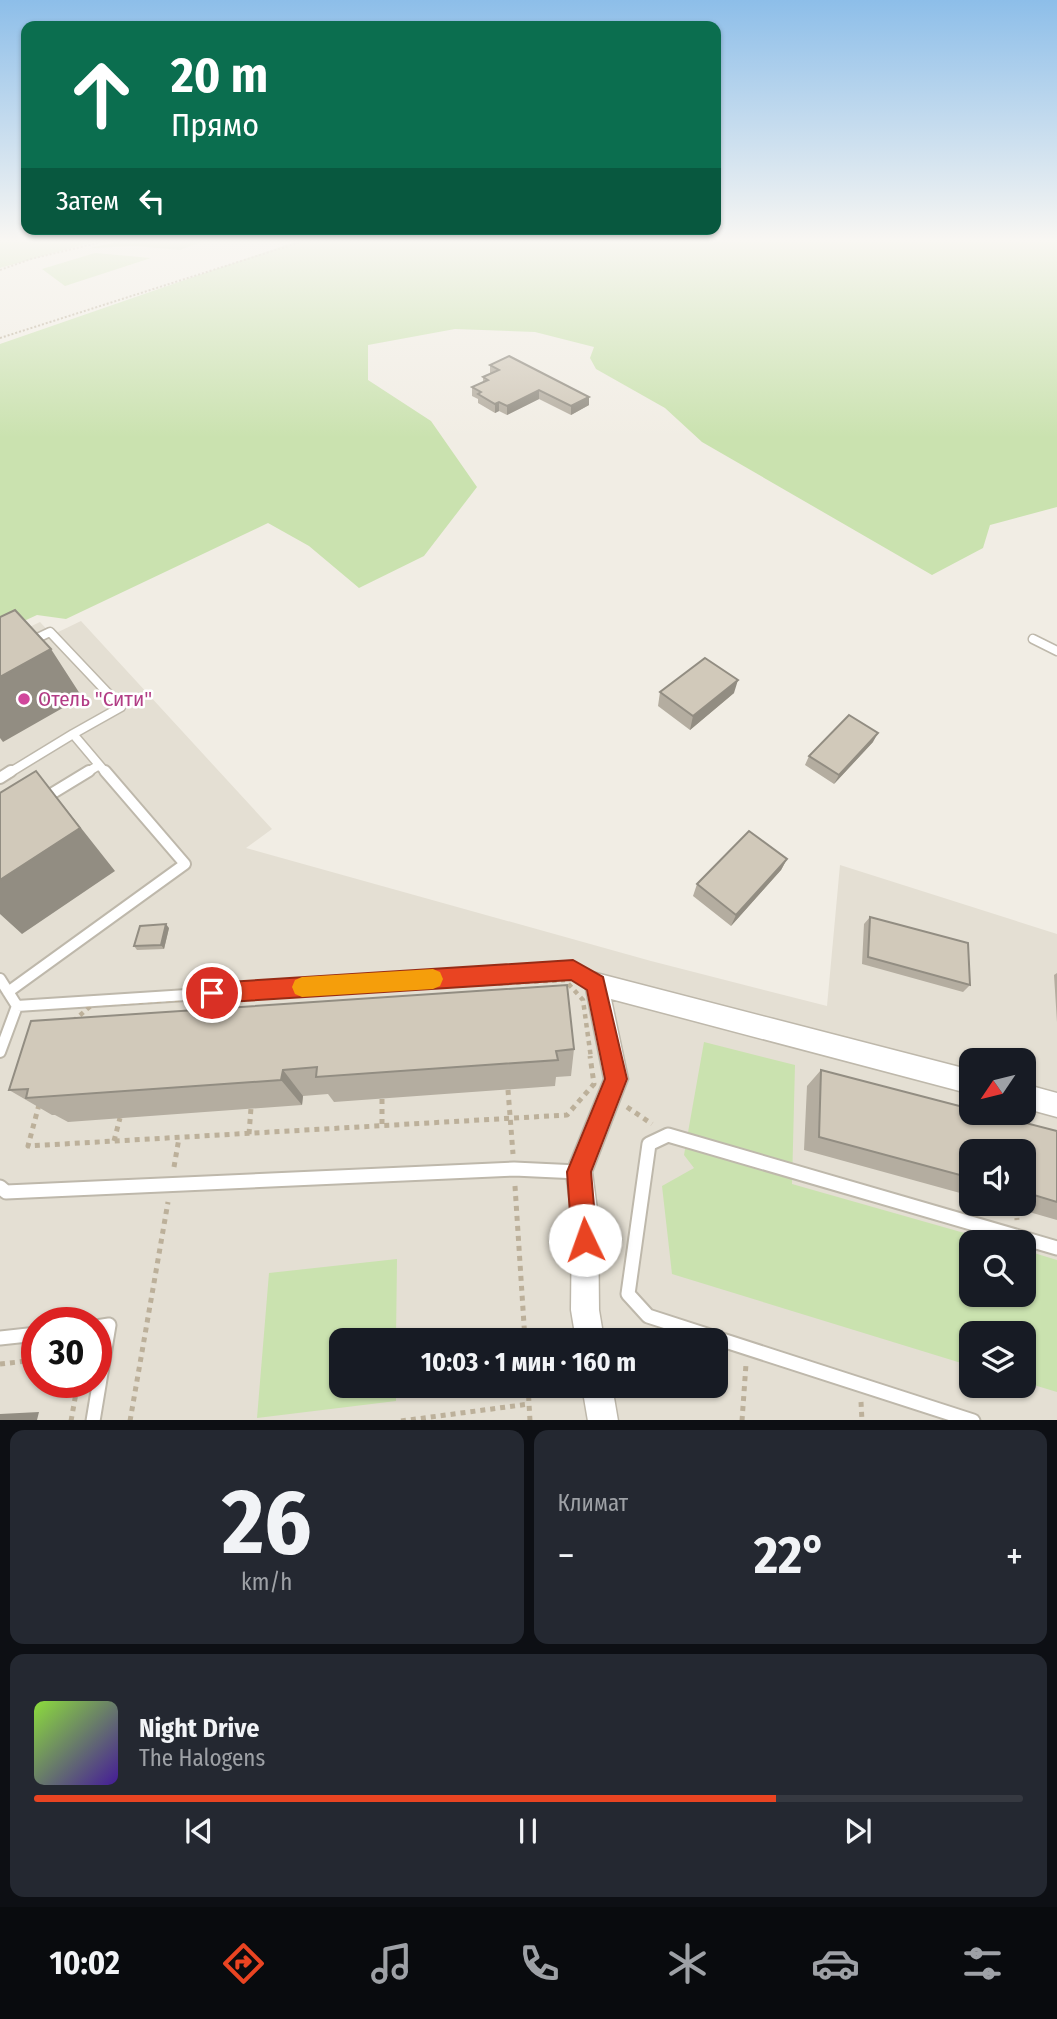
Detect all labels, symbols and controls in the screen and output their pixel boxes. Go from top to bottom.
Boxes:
text: 20 m [171,46,268,105]
icon: ahead [56,49,147,140]
text: Прямо [171,106,259,144]
icon: left [133,182,171,220]
text: Затем [56,186,119,217]
place label: Отель "Сити" [38,686,152,712]
marker: Отель "Сити" [16,691,32,707]
pin [182,963,242,1023]
icon: arrive [193,974,231,1012]
north arrow [959,1048,1036,1125]
map controls [959,1048,1036,1398]
button: sound [959,1139,1036,1216]
position arrow [548,1203,622,1277]
button: search [959,1230,1036,1307]
speed limit sign: 30 [21,1307,112,1398]
button: layers [959,1321,1036,1398]
text: 10:03 · 1 мин · 160 m [421,1347,636,1378]
text: 26 [222,1468,312,1577]
text: Климат [558,1489,628,1517]
text: 22° [754,1524,826,1587]
text: − [558,1533,575,1579]
text: + [1006,1533,1023,1579]
text: km/h [241,1568,292,1596]
text: Night Drive [139,1713,259,1744]
text: The Halogens [139,1744,265,1772]
icon: previous [180,1812,218,1850]
icon: pause [509,1812,547,1850]
icon: next [839,1812,877,1850]
icon: directions [219,1939,268,1988]
icon: music [367,1939,416,1988]
icon: phone [515,1939,564,1988]
icon: climate [663,1939,712,1988]
icon: car [811,1939,860,1988]
icon: filters [958,1939,1007,1988]
text: 10:02 [49,1944,120,1982]

